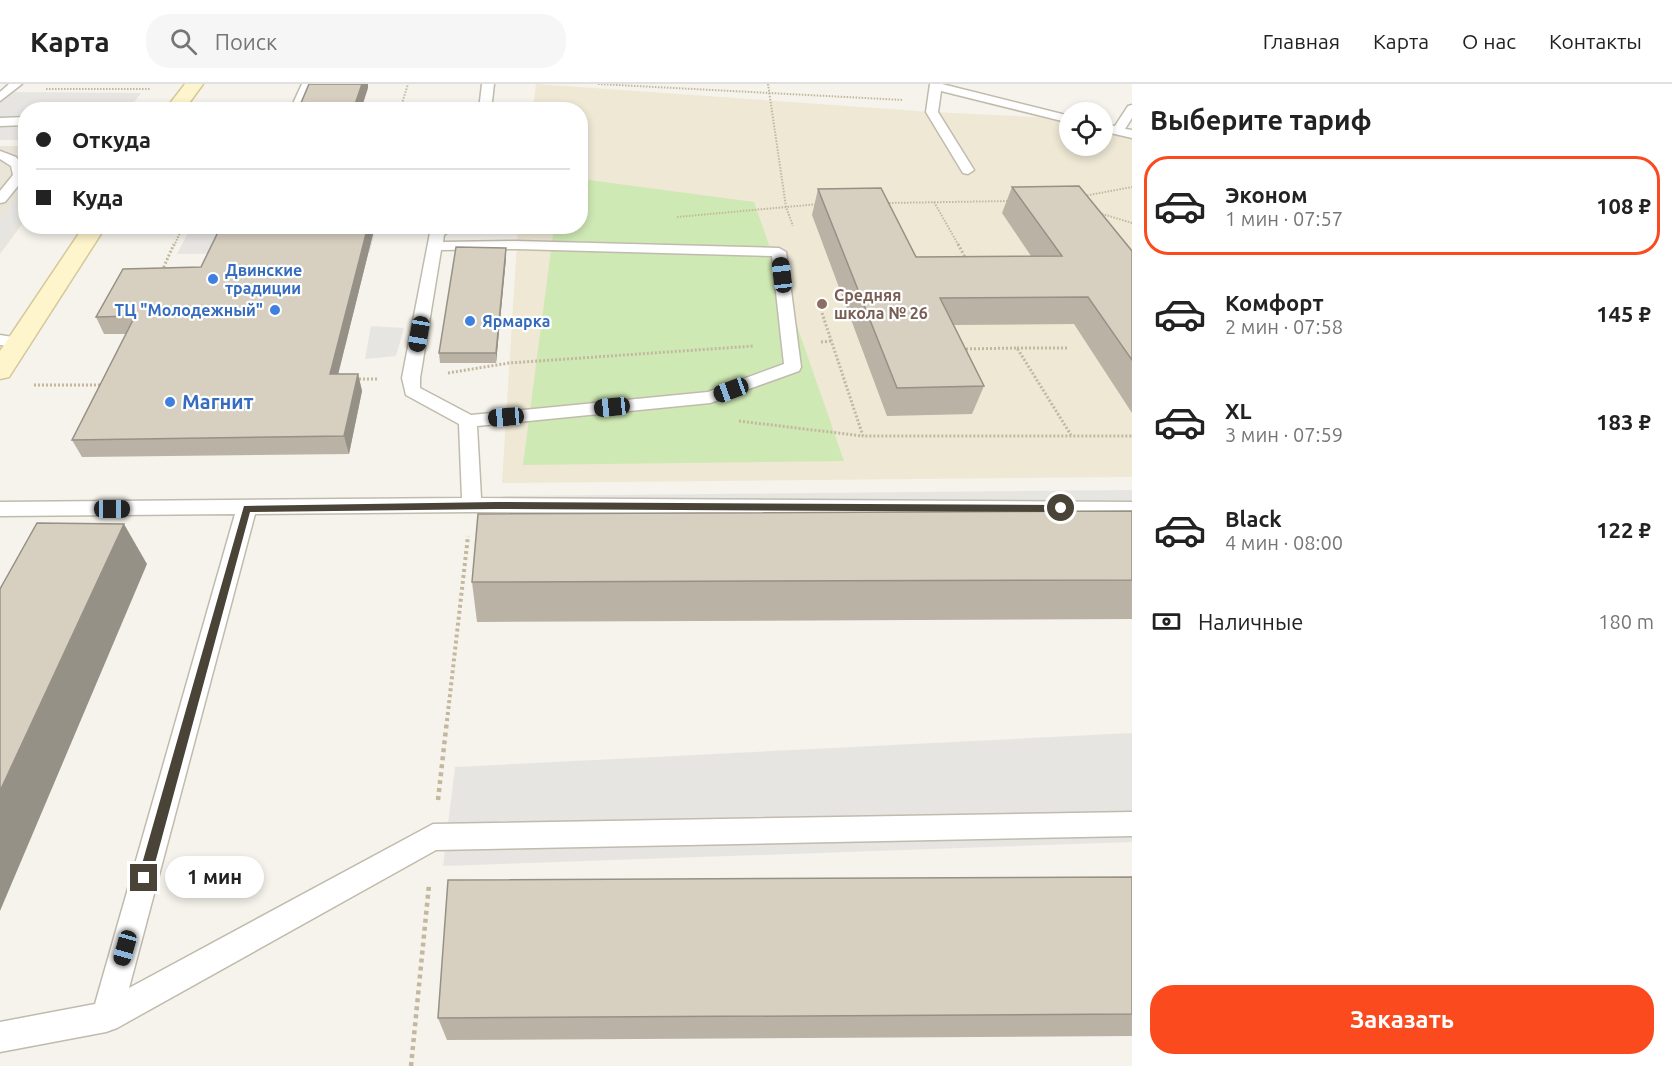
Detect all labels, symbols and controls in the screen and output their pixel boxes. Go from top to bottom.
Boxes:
search box [146,14,566,68]
icon: search [167,25,200,58]
text: Карта [30,26,110,57]
text: Поиск [215,29,277,54]
text: Главная [1263,29,1340,53]
text: Карта [1373,29,1429,53]
text: О нас [1462,29,1516,53]
text: Контакты [1549,29,1642,53]
map controls [1059,102,1113,156]
button: locate [1059,102,1113,156]
text: Выберите тариф [1150,105,1372,135]
text: Откуда [72,127,151,152]
icon: car [1153,179,1207,233]
text: Эконом [1225,182,1307,207]
text: Куда [72,185,123,210]
text: 108 ₽ [1596,193,1651,218]
text: 1 мин · 07:57 [1225,207,1343,230]
car [771,256,793,294]
place label: Двинские традиции [225,261,302,297]
marker: Двинские традиции [206,272,220,286]
place label: Средняя школа № 26 [834,286,928,322]
icon: car [1153,287,1207,341]
text: Комфорт [1225,290,1324,315]
marker: Средняя школа № 26 [815,297,829,311]
place label: ТЦ "Молодежный" [115,301,263,319]
text: 145 ₽ [1596,301,1651,326]
marker: ТЦ "Молодежный" [268,303,282,317]
place label: Ярмарка [482,312,550,330]
marker: Ярмарка [463,314,477,328]
car [407,315,431,353]
text: 2 мин · 07:58 [1225,315,1343,338]
car [711,375,751,405]
place label: Магнит [182,390,254,413]
marker: Магнит [163,395,177,409]
icon: car [1153,395,1207,449]
car [593,396,631,418]
text: XL [1225,398,1252,423]
car [487,406,525,428]
text: 183 ₽ [1596,409,1651,434]
text: 3 мин · 07:59 [1225,423,1343,446]
route start [1047,494,1074,521]
car [94,500,130,518]
icon: car [1153,503,1207,557]
text: Black [1225,506,1282,531]
text: 122 ₽ [1596,517,1651,542]
text: 4 мин · 08:00 [1225,531,1343,554]
icon: cash [1150,605,1183,638]
text: Наличные [1198,609,1303,634]
text: 180 m [1598,610,1654,633]
callout: 1 мин [165,857,264,899]
route end [130,864,157,891]
text: 1 мин [187,865,242,888]
car [111,928,139,968]
button: Заказать [1150,985,1654,1054]

